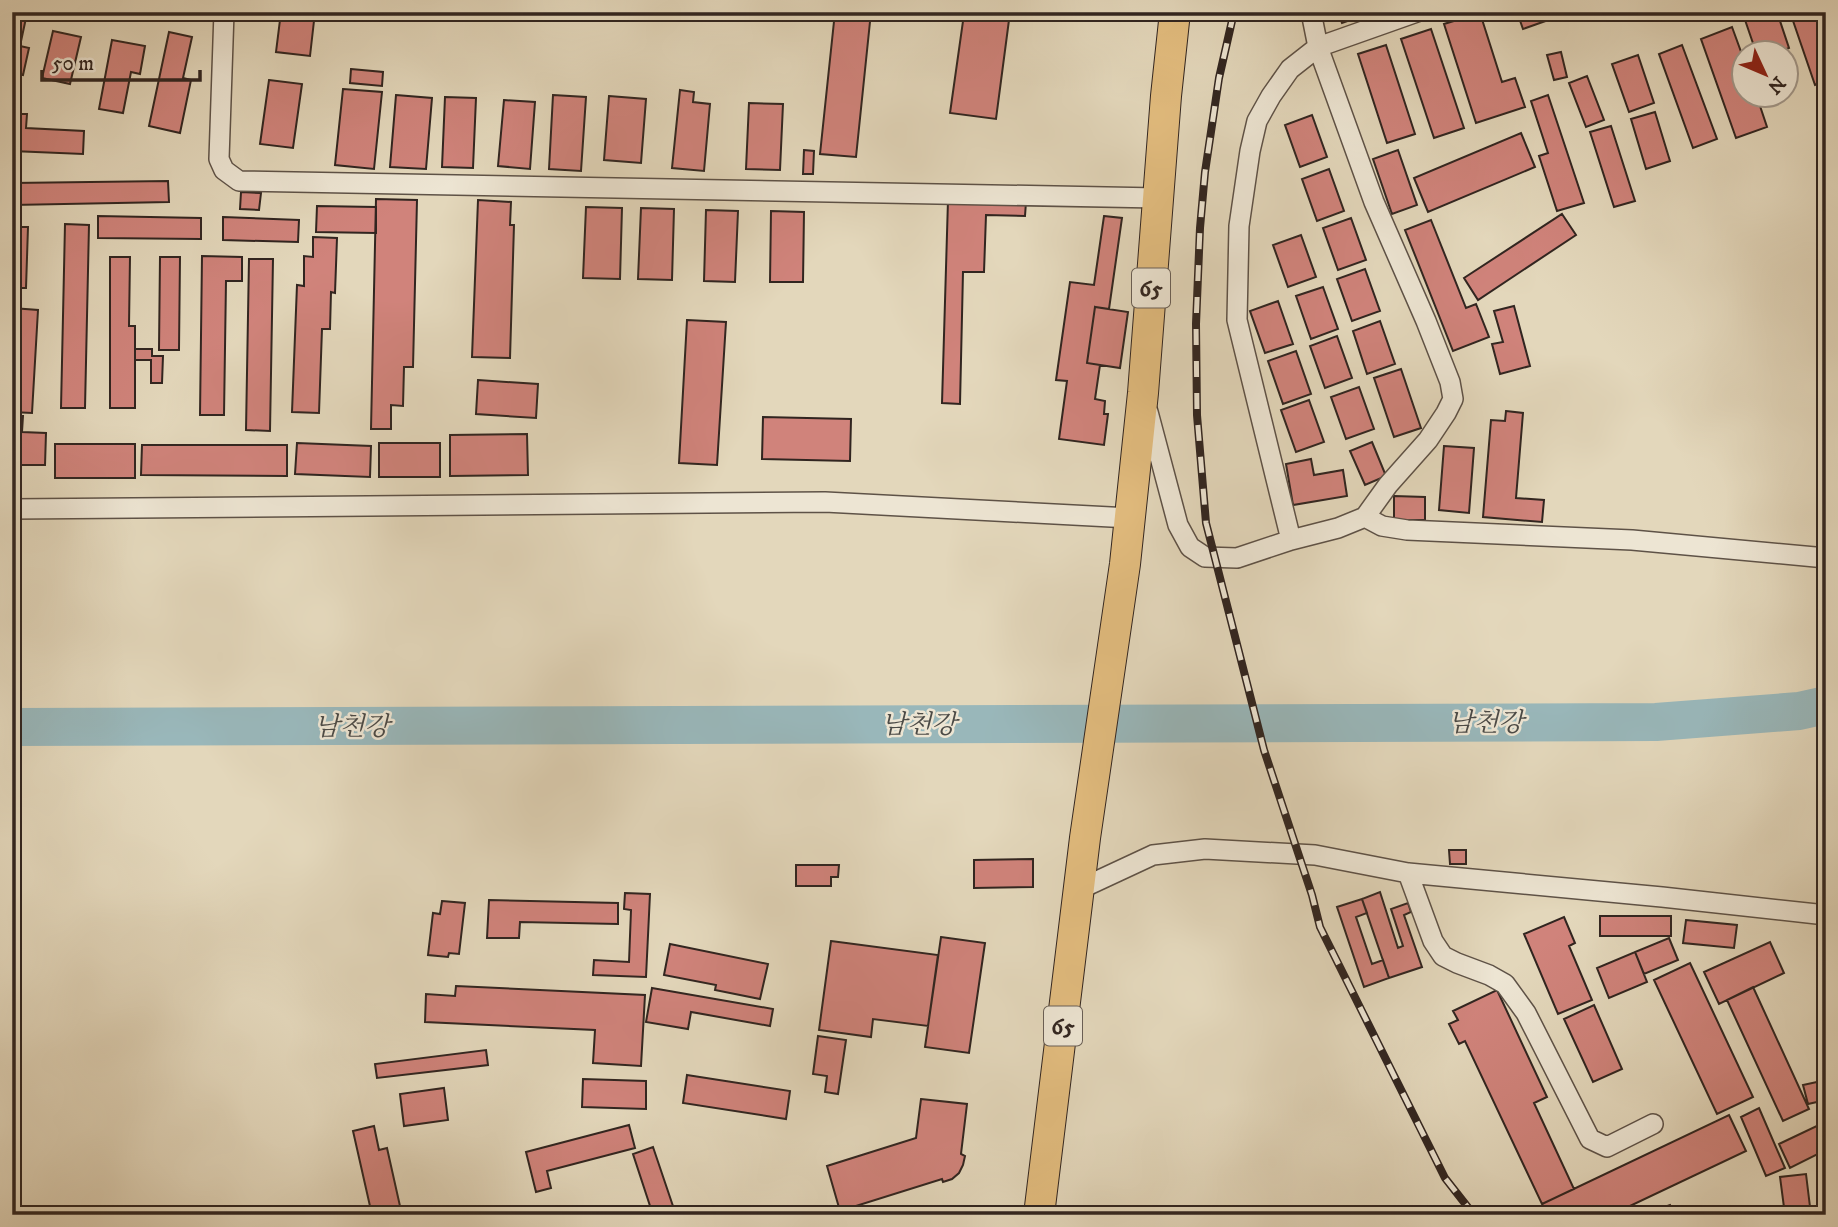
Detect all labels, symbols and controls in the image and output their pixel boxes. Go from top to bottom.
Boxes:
scale bar [42,38,200,82]
north arrow [1730,38,1800,108]
text: 50 m [52,51,94,77]
text: N [1762,71,1790,99]
road number: 65 [1132,268,1170,308]
water label: 남천강 [1448,707,1528,740]
water label: 남천강 [881,709,961,742]
water label: 남천강 [314,711,394,744]
road number: 65 [1044,1007,1082,1046]

